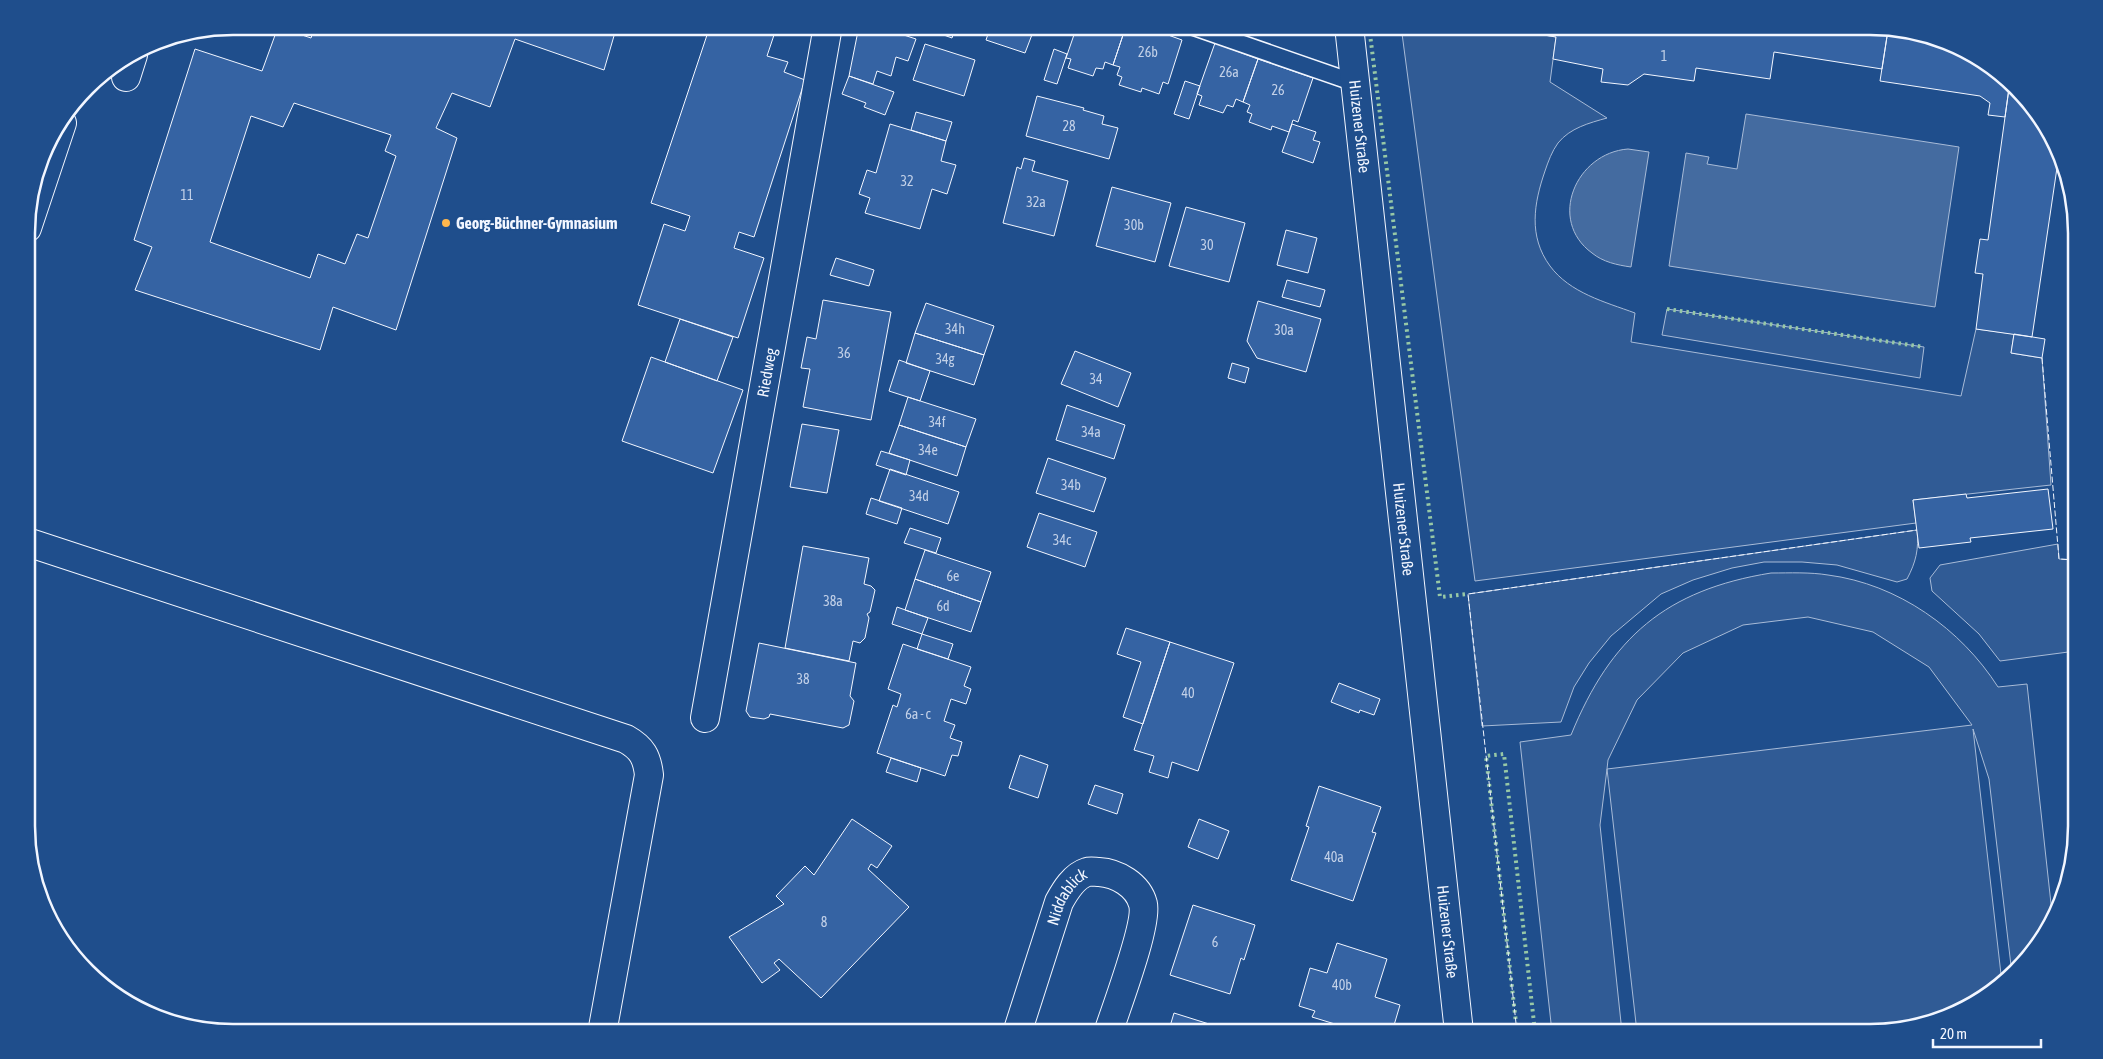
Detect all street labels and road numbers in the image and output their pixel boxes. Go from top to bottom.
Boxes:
street label: Huizener Straße [1346,79,1374,174]
street label: Riedweg [753,346,781,399]
street label: Huizener Straße [1390,482,1418,576]
street label: Niddablick [1043,864,1090,927]
street label: Huizener Straße [1434,884,1462,979]

